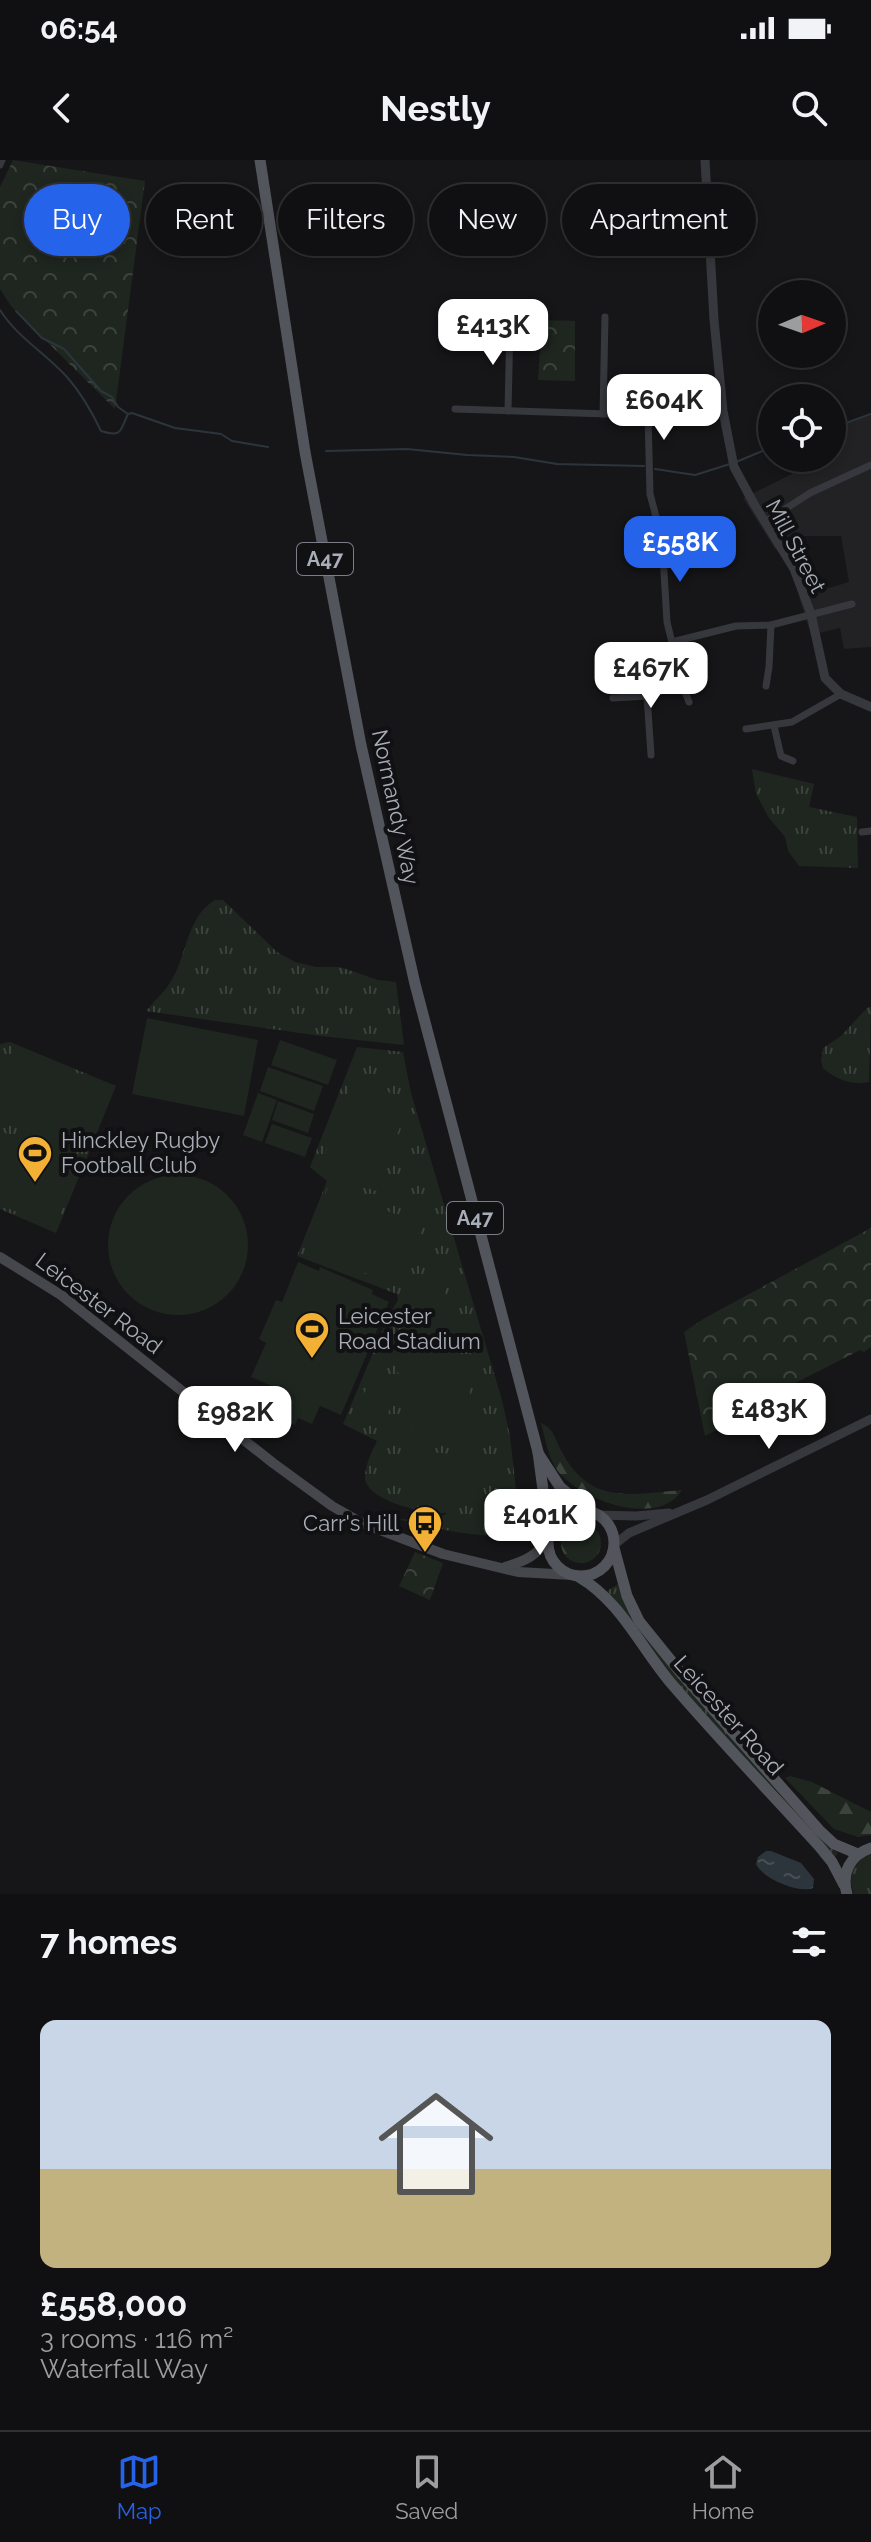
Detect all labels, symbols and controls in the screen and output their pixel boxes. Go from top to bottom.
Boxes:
text: 06:54 [40,11,118,46]
icon: back [40,86,84,130]
icon: search [787,86,831,130]
text: Nestly [380,87,491,129]
chip: Buy [24,184,130,256]
chip: Rent [146,184,262,256]
chip: Filters [278,184,413,256]
chip: New [429,184,546,256]
chip: Apartment [562,184,756,256]
north arrow [758,280,846,368]
map controls [758,280,846,472]
pin: £413K [437,299,549,367]
text: £413K [456,310,530,340]
pin: £604K [608,374,720,442]
button: locate [758,384,846,472]
text: £604K [625,385,703,415]
street label: Mill Street [761,495,832,598]
pin: £558K [624,516,736,584]
text: £558K [642,527,718,557]
road number: A47 [297,543,353,575]
pin: £467K [595,642,707,710]
text: £467K [613,653,689,683]
street label: Normandy Way [367,727,425,887]
place label: Hinckley Rugby Football Club [61,1127,220,1178]
sports icon: Hinckley Rugby Football Club [16,1134,54,1184]
road number: A47 [447,1202,503,1234]
street label: Leicester Road [31,1247,167,1359]
place label: Leicester Road Stadium [338,1303,481,1354]
sports icon: Leicester Road Stadium [293,1310,331,1360]
pin: £483K [713,1383,825,1451]
pin: £982K [179,1386,291,1454]
text: £483K [731,1394,807,1424]
text: £982K [196,1397,274,1427]
pin: £401K [484,1489,596,1557]
text: £401K [502,1500,578,1530]
bus stop icon: Carr's Hill [406,1504,444,1554]
place label: Carr's Hill [303,1510,399,1536]
street label: Leicester Road [669,1650,789,1780]
icon: filters [787,1920,831,1964]
text: 7 homes [40,1922,177,1962]
icon: home [364,2072,508,2216]
text: £558,000 [40,2284,187,2324]
text: 3 rooms · 116 m² [40,2324,233,2354]
text: Waterfall Way [40,2354,208,2384]
tab: Map [117,2450,162,2524]
tab: Saved [395,2450,458,2524]
tab: Home [692,2450,754,2524]

